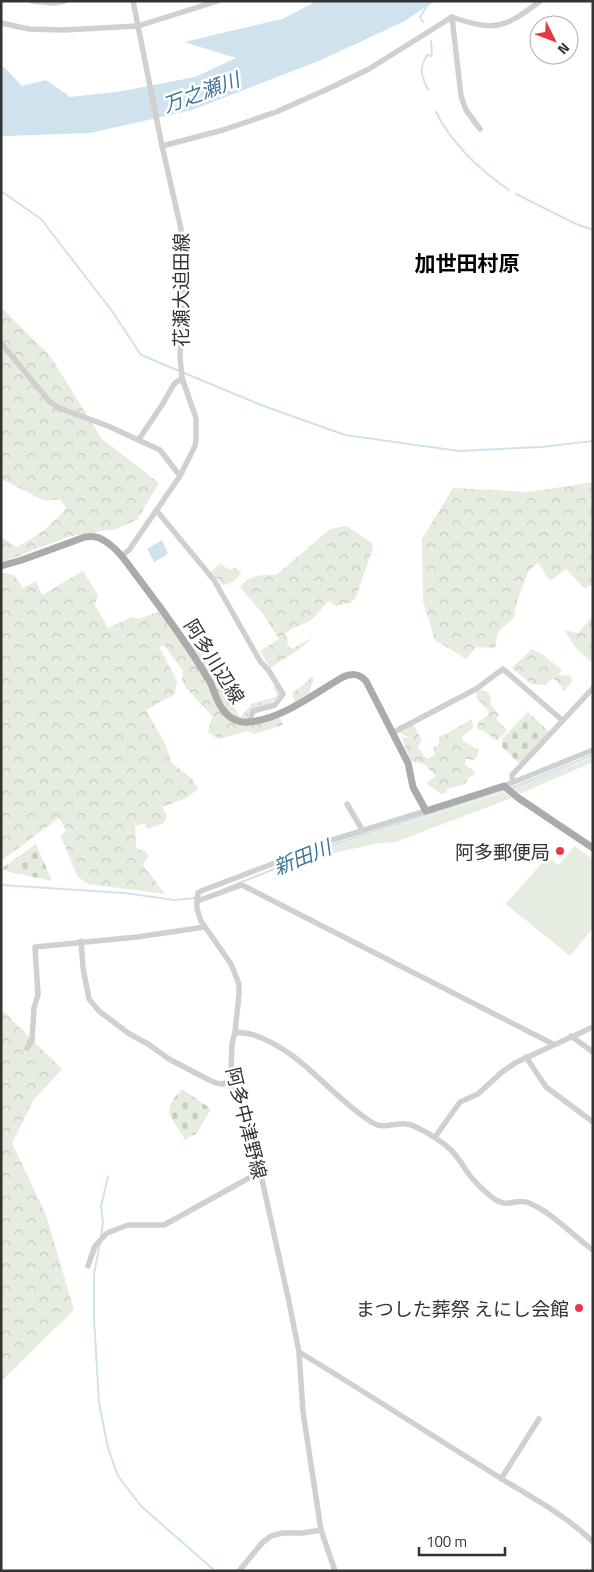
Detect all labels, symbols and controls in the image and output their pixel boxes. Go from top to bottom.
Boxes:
north arrow [529,15,579,65]
text: N [553,38,575,60]
water label: 万之瀬川 [158,63,246,120]
street label: 花瀬大迫田線 [166,233,195,347]
district label: 加世田村原 [415,247,520,279]
street label: 阿多川辺線 [178,613,252,709]
water label: 新田川 [268,831,337,883]
place label: 阿多郵便局 [455,837,550,866]
marker: 阿多郵便局 [554,845,566,857]
street label: 阿多中津野線 [219,1064,275,1182]
place label: まつした葬祭 えにし会館 [356,1294,569,1323]
marker: まつした葬祭 えにし会館 [573,1302,585,1314]
scale bar [419,1524,505,1556]
text: 100 m [426,1530,467,1553]

